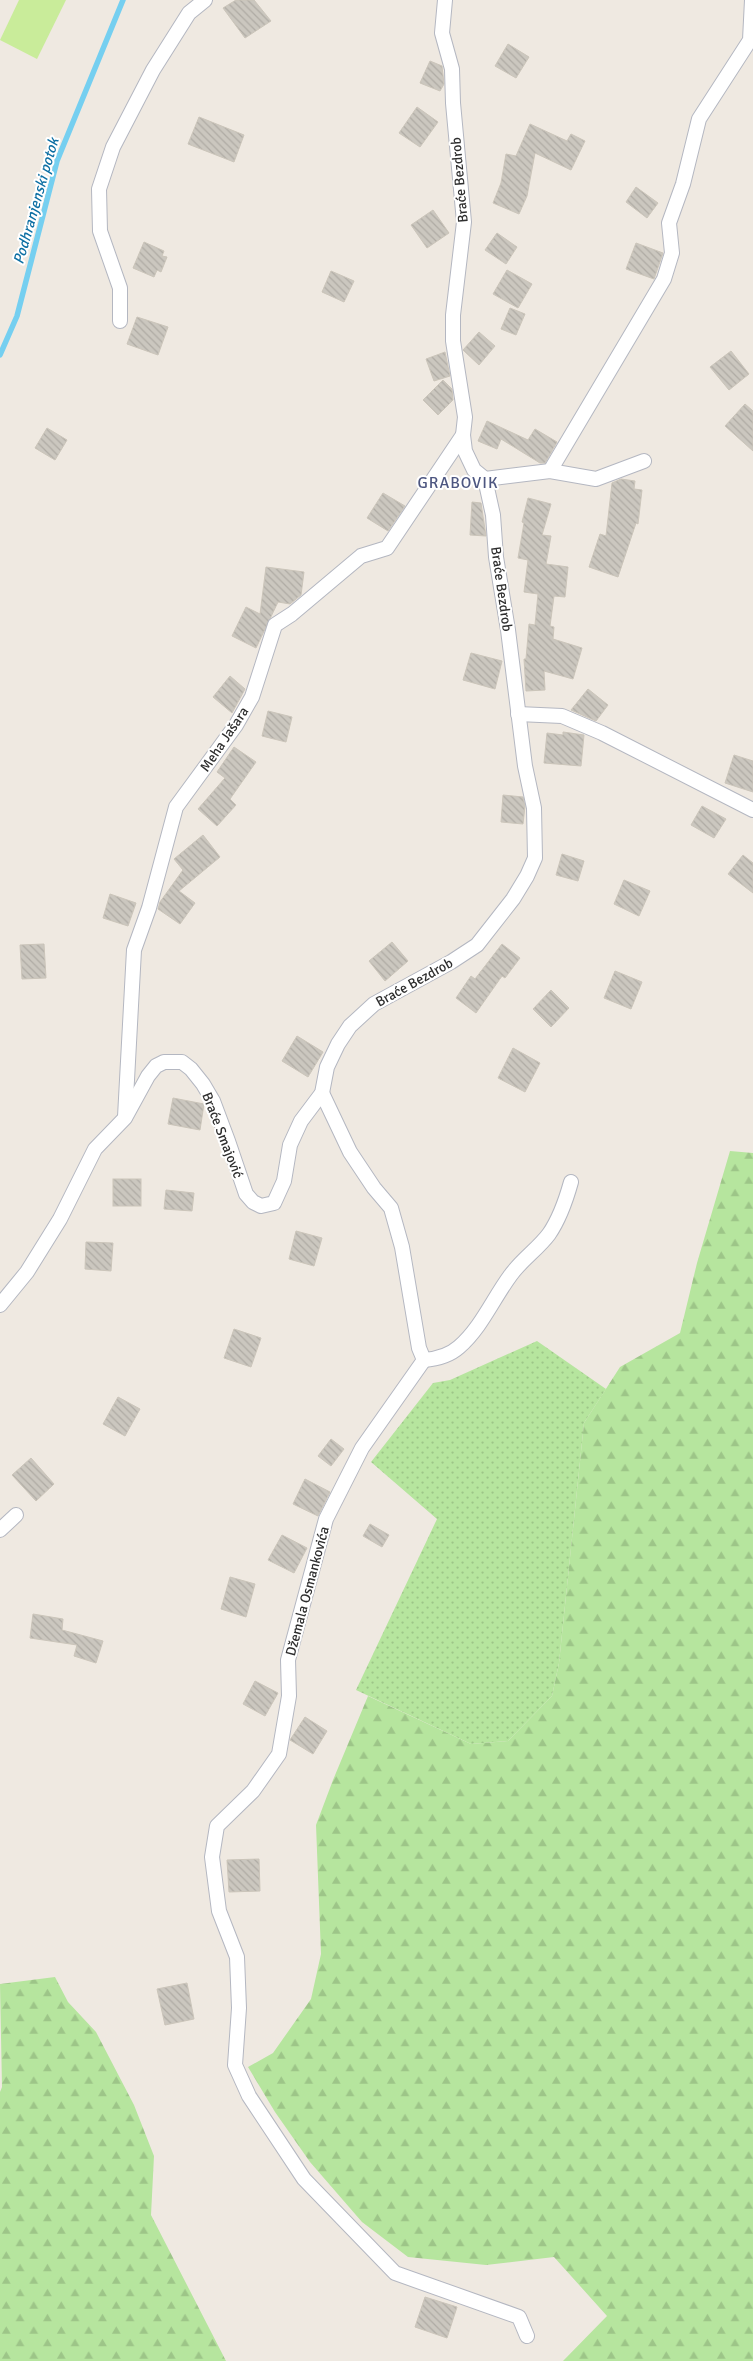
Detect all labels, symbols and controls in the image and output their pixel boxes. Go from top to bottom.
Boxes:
water label: Podhranjenski potok [9,134,63,266]
street label: Braće Bezdrob [447,137,472,223]
district label: GRABOVIK [417,473,499,493]
street label: Braće Bezdrob [487,546,516,633]
street label: Meha Jašara [197,704,252,775]
street label: Braće Bezdrob [373,954,456,1011]
street label: Braće Smajović [198,1090,247,1181]
street label: Džemala Osmankovića [282,1525,333,1658]

